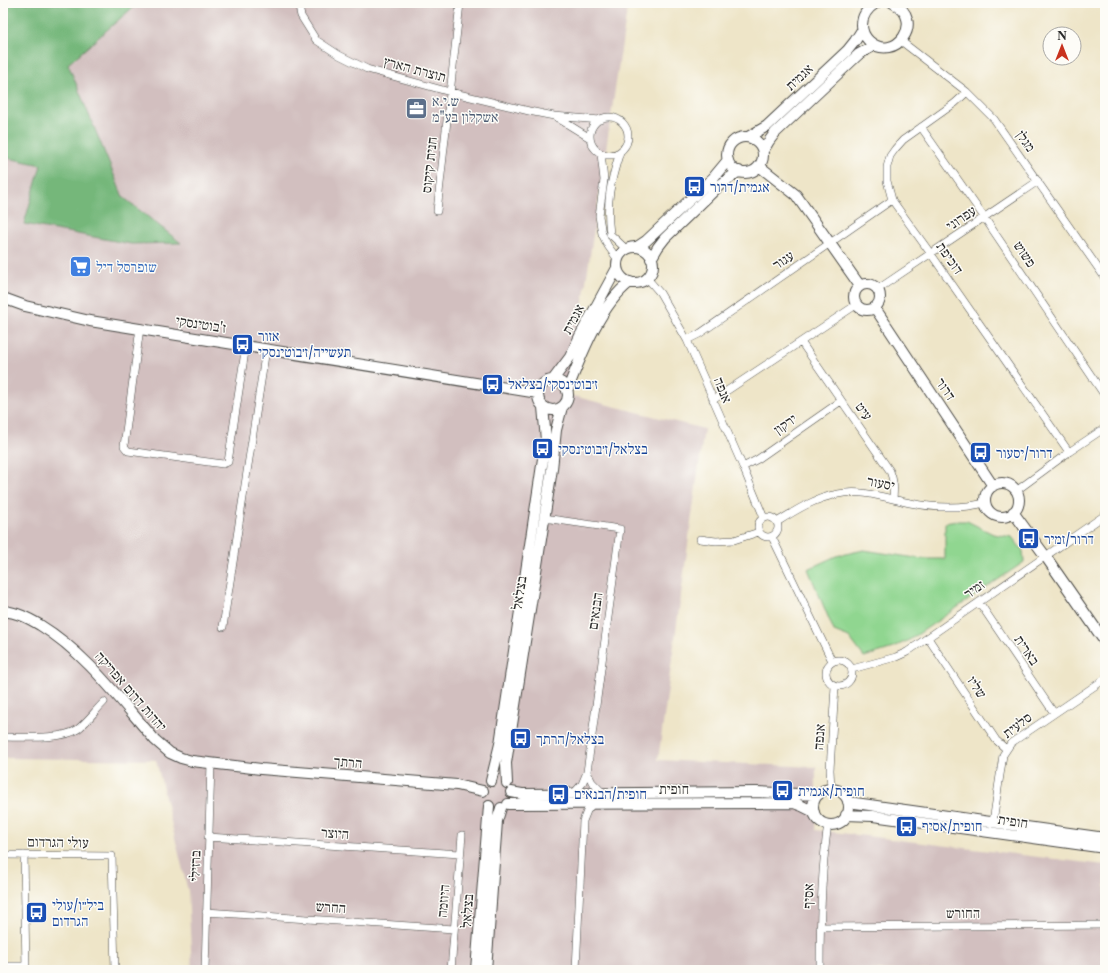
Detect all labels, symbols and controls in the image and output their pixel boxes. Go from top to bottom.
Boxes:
north arrow [1042,26,1082,66]
text: N [1057,29,1067,43]
street label: תוצרת הארץ [382,52,448,86]
street label: אגמית [781,60,817,94]
place label: ש.י.א אשקלון בע"מ [432,92,499,126]
office icon: ש.י.א אשקלון בע"מ [404,96,430,122]
street label: מגלן [1012,127,1040,155]
street label: חנית קיקוס [417,136,441,194]
bus stop icon: אגמית/דרור [681,174,707,200]
place label: אגמית/דרור [710,178,770,196]
street label: עפרוני [943,201,980,235]
street label: פשוש [1010,237,1040,271]
street label: דוכיפת [932,238,968,278]
street label: עגור [769,246,797,274]
supermarket icon: שופרסל דיל [68,254,94,280]
place label: שופרסל דיל [96,258,157,276]
street label: אגמית [558,301,588,337]
street label: ז'בוטינסקי [174,311,228,337]
place label: אזור תעשייה/ז׳בוטינסקי [258,327,351,361]
bus stop icon: אזור תעשייה/ז׳בוטינסקי [230,331,256,357]
bus stop icon: ז׳בוטינסקי/בצלאל [480,371,506,397]
street label: אנפה [710,374,736,406]
street label: דרור [932,374,960,404]
place label: ז׳בוטינסקי/בצלאל [508,375,598,393]
street label: עיט [851,398,877,424]
street label: ירקון [770,410,800,438]
bus stop icon: בצלאל/ז׳בוטינסקי [530,436,556,462]
place label: בצלאל/ז׳בוטינסקי [558,440,648,458]
bus stop icon: דרור/יסעור [967,440,993,466]
place label: דרור/יסעור [996,444,1053,462]
street label: יסעור [865,471,897,495]
bus stop icon: דרור/זמיר [1016,526,1042,552]
place label: דרור/זמיר [1044,530,1094,548]
street label: בצלאל [507,574,531,611]
street label: זמיר [960,576,988,602]
street label: הבנאים [583,591,607,631]
street label: בארית [1010,632,1044,669]
street label: יהדות דרום אפריקה [91,647,171,735]
street label: שליו [963,672,991,702]
street label: סלעית [999,708,1035,742]
street label: אנפה [809,723,829,751]
bus stop icon: בצלאל/הרתך [507,726,533,752]
place label: בצלאל/הרתך [536,730,605,748]
street label: הרתך [333,752,363,772]
bus stop icon: חופית/אגמית [770,778,796,804]
street label: חופית [659,780,689,798]
bus stop icon: חופית/הבנאים [545,781,571,807]
place label: חופית/אגמית [798,782,865,800]
place label: חופית/הבנאים [574,785,647,803]
street label: חופית [997,810,1029,832]
bus stop icon: חופית/אסיף [893,813,919,839]
place label: חופית/אסיף [922,817,982,835]
street label: היוצר [320,823,350,843]
street label: עולי הגרדום [27,832,89,852]
street label: ברזילי [185,850,205,882]
street label: אסיף [799,883,817,909]
street label: היוזמה [433,884,453,918]
street label: בצלאל [457,893,477,929]
place label: ביל״ו/עולי הגרדום [52,896,104,930]
street label: החרש [315,897,347,917]
bus stop icon: ביל״ו/עולי הגרדום [23,900,49,926]
street label: החורש [946,904,980,922]

